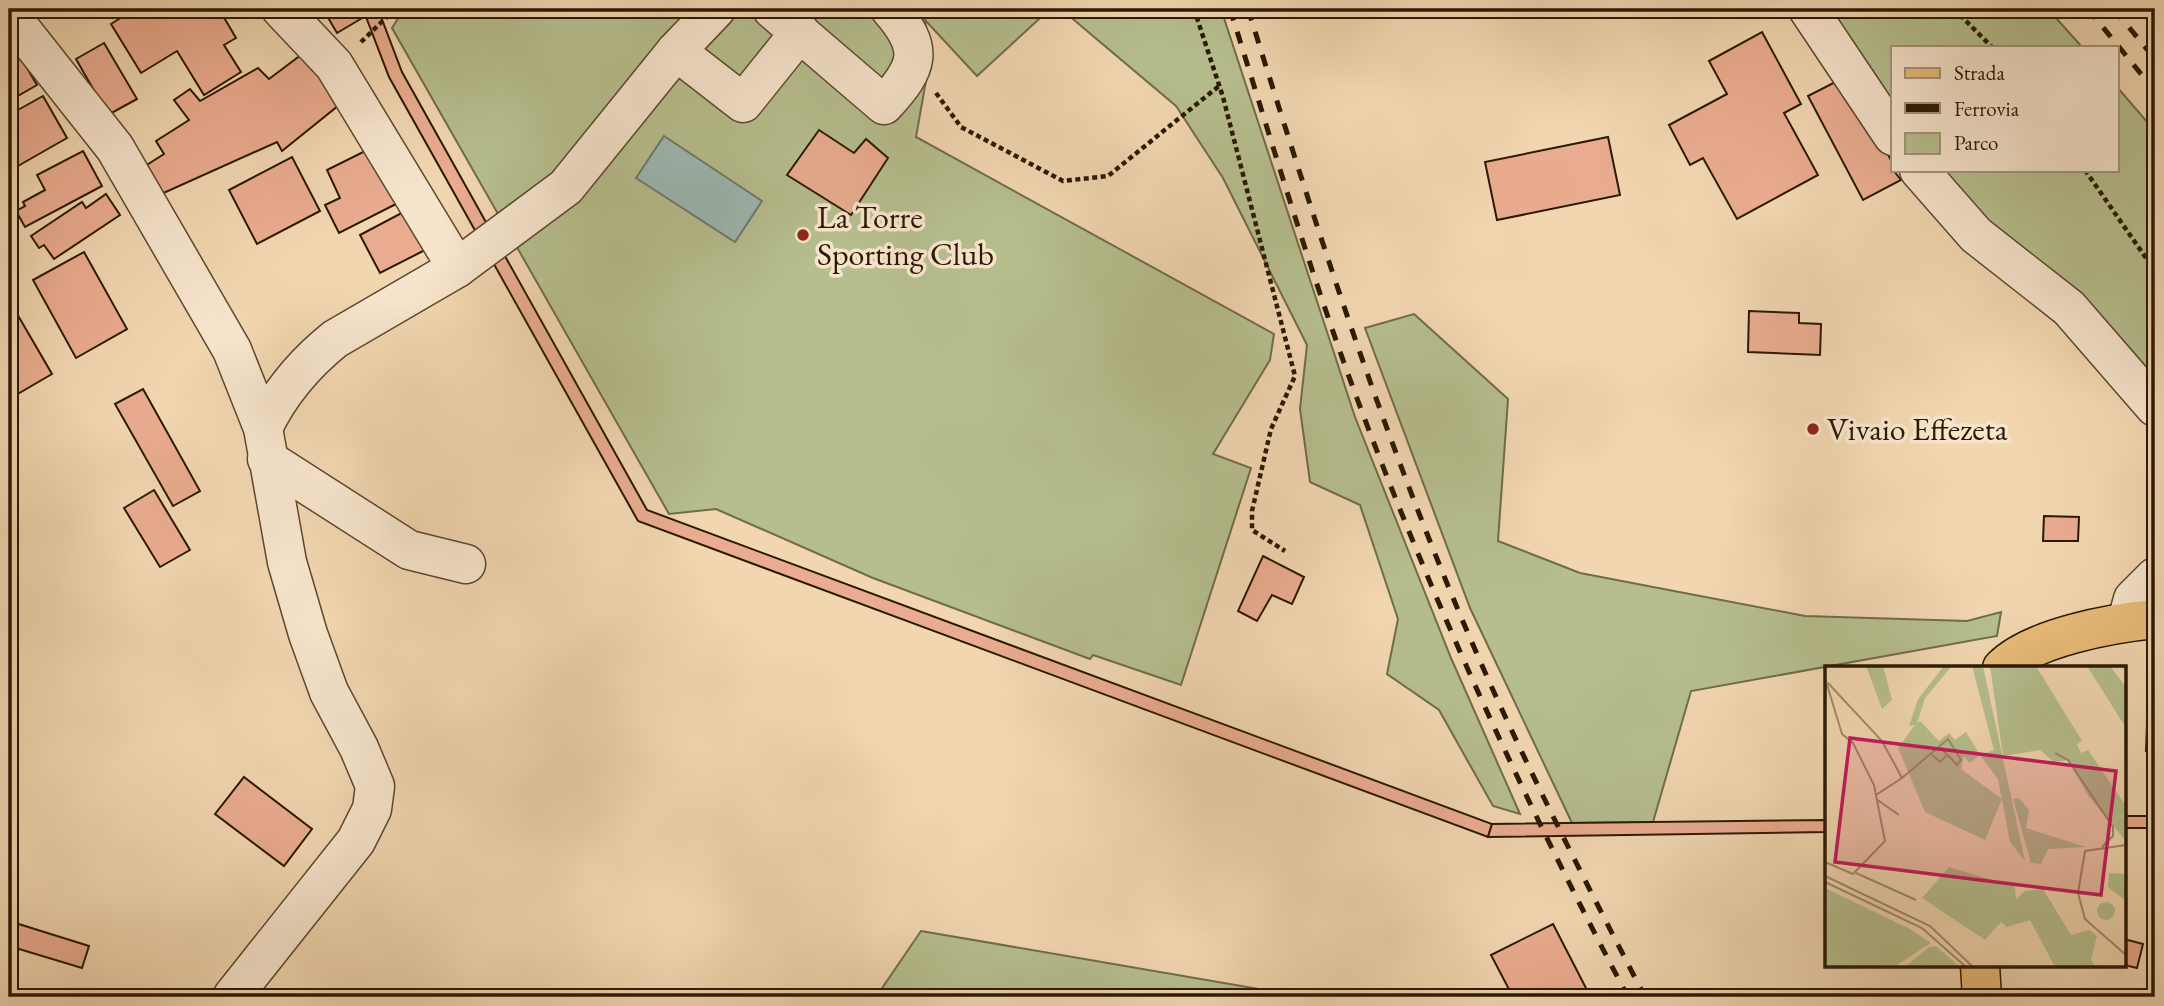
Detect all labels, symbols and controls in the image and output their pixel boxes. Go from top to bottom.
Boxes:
legend [1891,46,2118,172]
text: Strada [1954,59,2005,86]
text: Ferrovia [1954,95,2020,122]
text: Parco [1954,129,1998,156]
place label: La Torre Sporting Club [817,196,994,275]
marker: La Torre Sporting Club [795,227,811,243]
place label: Vivaio Effezeta [1827,408,2008,450]
marker: Vivaio Effezeta [1805,421,1821,437]
inset map [1825,666,2126,968]

